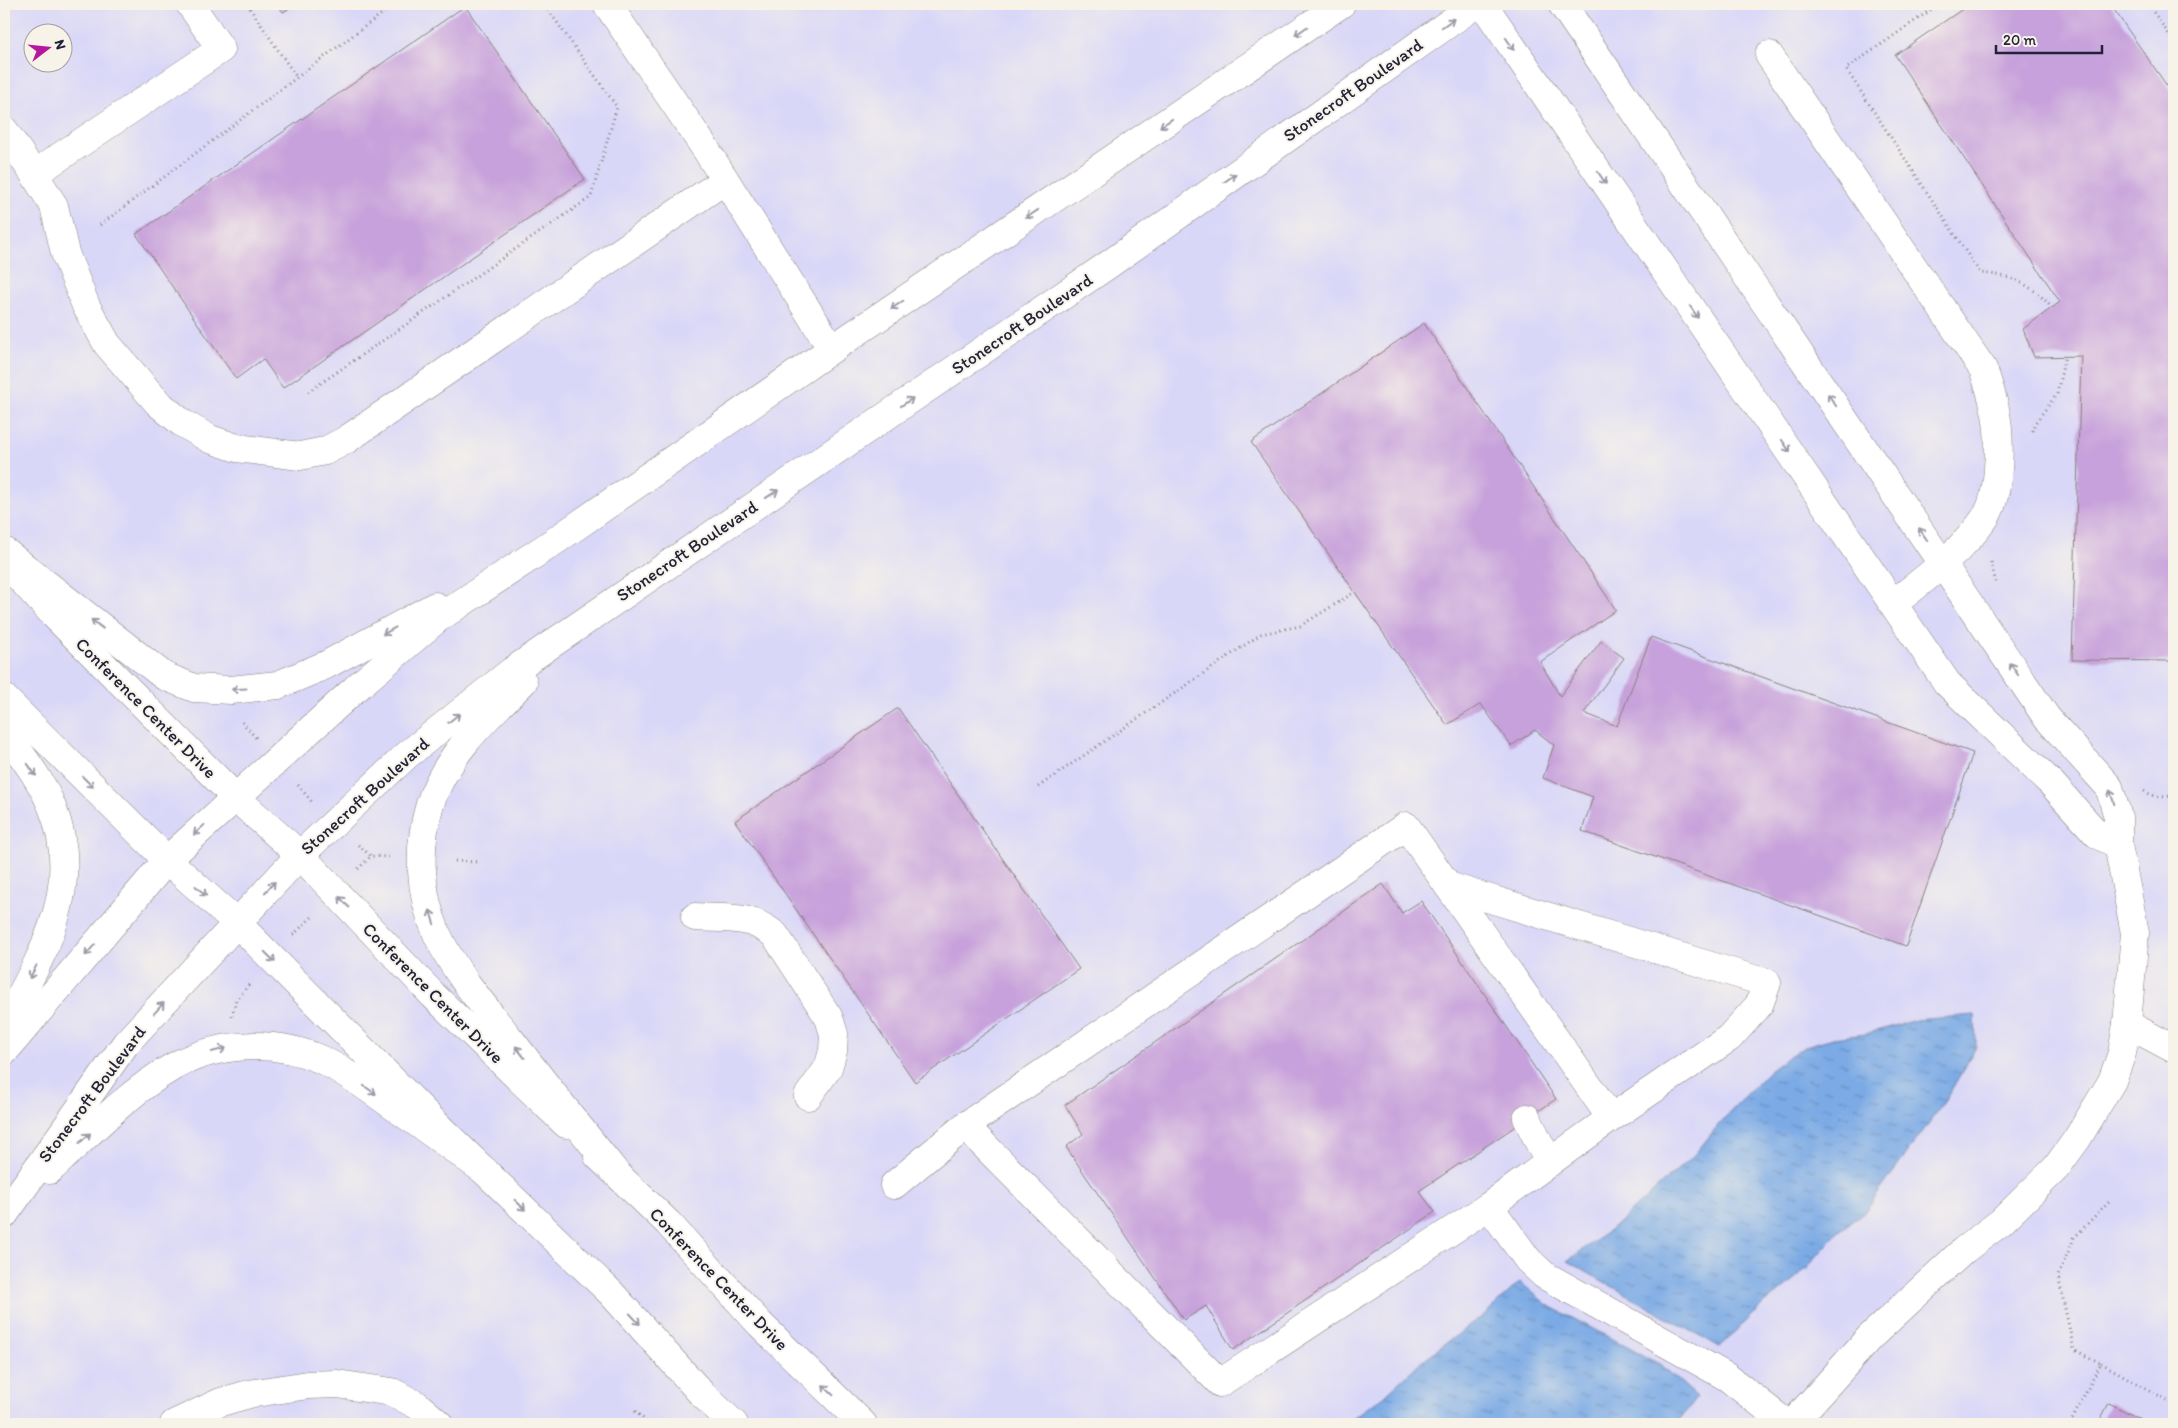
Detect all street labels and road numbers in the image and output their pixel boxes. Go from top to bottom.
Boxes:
street label: Stonecroft Boulevard [1279,33,1427,146]
street label: Stonecroft Boulevard [947,269,1097,379]
street label: Stonecroft Boulevard [612,496,762,606]
street label: Conference Center Drive [71,633,221,783]
street label: Stonecroft Boulevard [296,732,434,860]
street label: Conference Center Drive [358,918,508,1068]
street label: Stonecroft Boulevard [33,1021,151,1167]
street label: Conference Center Drive [645,1203,793,1355]

